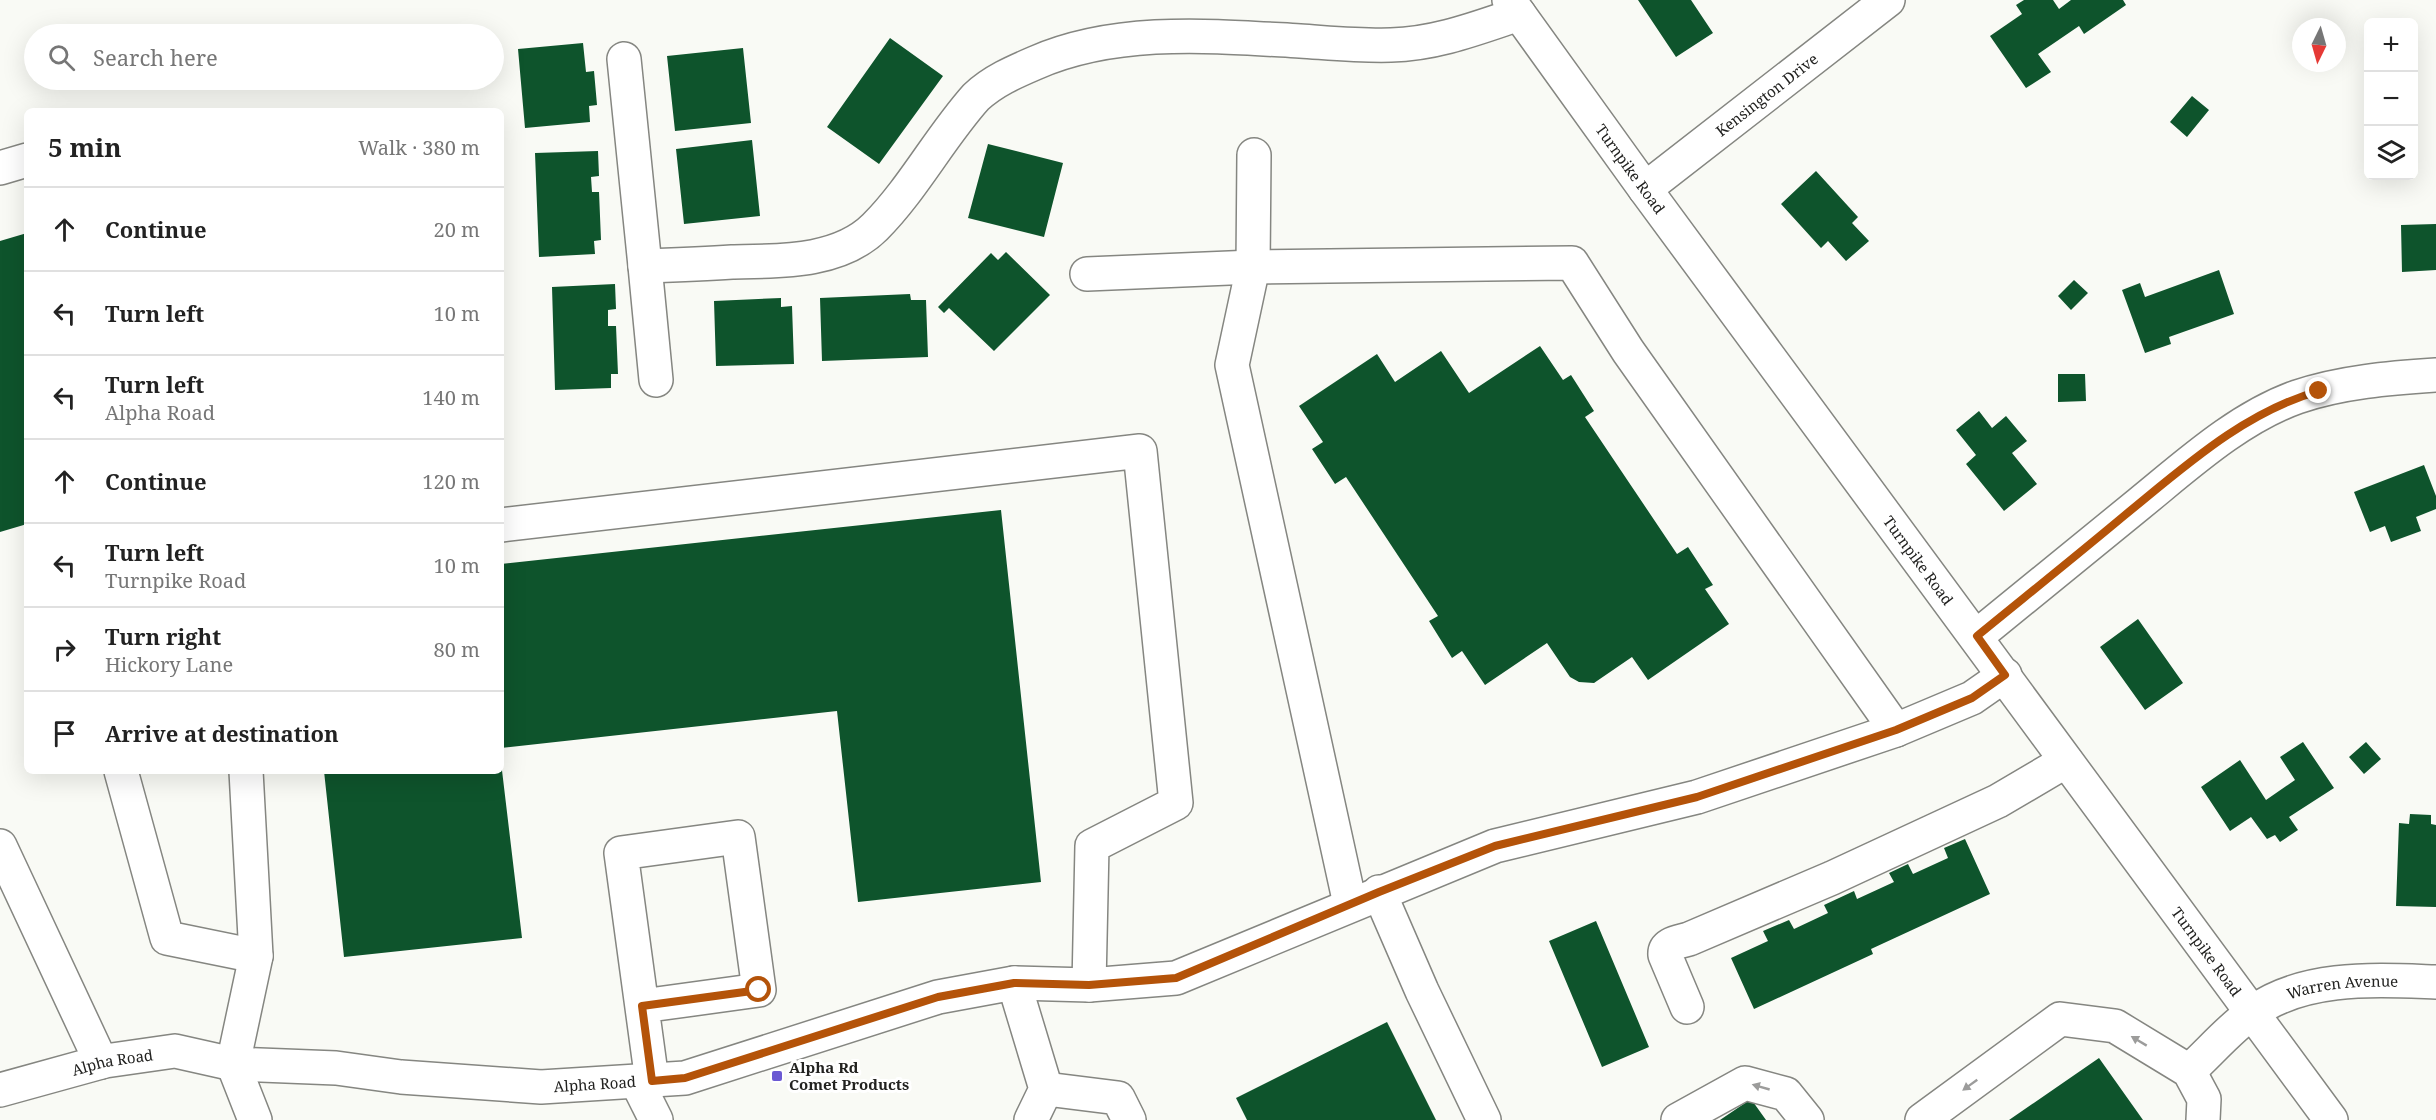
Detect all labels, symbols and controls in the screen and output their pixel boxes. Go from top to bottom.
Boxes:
north arrow [2292,18,2346,72]
map controls [2364,18,2418,180]
button: + [2364,18,2418,72]
search box [24,24,504,90]
icon: search [45,41,78,74]
text: Search here [93,42,218,72]
street label: Kensington Drive [1711,48,1822,141]
button: − [2364,72,2418,126]
street label: Turnpike Road [1591,120,1670,218]
button: layers [2364,126,2418,180]
text: 5 min [48,129,122,165]
text: Walk · 380 m [358,134,480,161]
icon: ahead [48,213,81,246]
text: Continue [105,214,207,244]
text: 20 m [434,216,480,243]
icon: left [48,297,81,330]
text: Turn left [105,298,204,328]
text: 10 m [434,300,480,327]
text: Turn left [105,369,204,399]
route end [2305,377,2331,403]
icon: left [48,381,81,414]
text: 140 m [422,384,480,411]
text: Alpha Road [105,399,215,426]
icon: ahead [48,465,81,498]
text: Continue [105,466,207,496]
text: 120 m [422,468,480,495]
street label: Turnpike Road [1879,512,1958,609]
text: Turn left [105,537,204,567]
icon: left [48,549,81,582]
text: 10 m [434,552,480,579]
text: Turnpike Road [105,567,246,594]
text: Turn right [105,621,221,651]
icon: right [48,633,81,666]
text: 80 m [434,636,480,663]
text: Hickory Lane [105,651,233,678]
icon: arrive [48,717,81,750]
text: Arrive at destination [105,718,339,748]
street label: Turnpike Road [2167,903,2246,1000]
street label: Warren Avenue [2284,971,2398,1004]
route start [745,976,771,1002]
one-way arrow [2131,1035,2147,1046]
street label: Alpha Road [69,1044,154,1080]
place label: Alpha Rd Comet Products [789,1057,909,1094]
marker: Alpha Rd Comet Products [770,1069,784,1083]
street label: Alpha Road [553,1071,637,1096]
one-way arrow [1963,1078,1978,1090]
one-way arrow [1752,1082,1771,1092]

